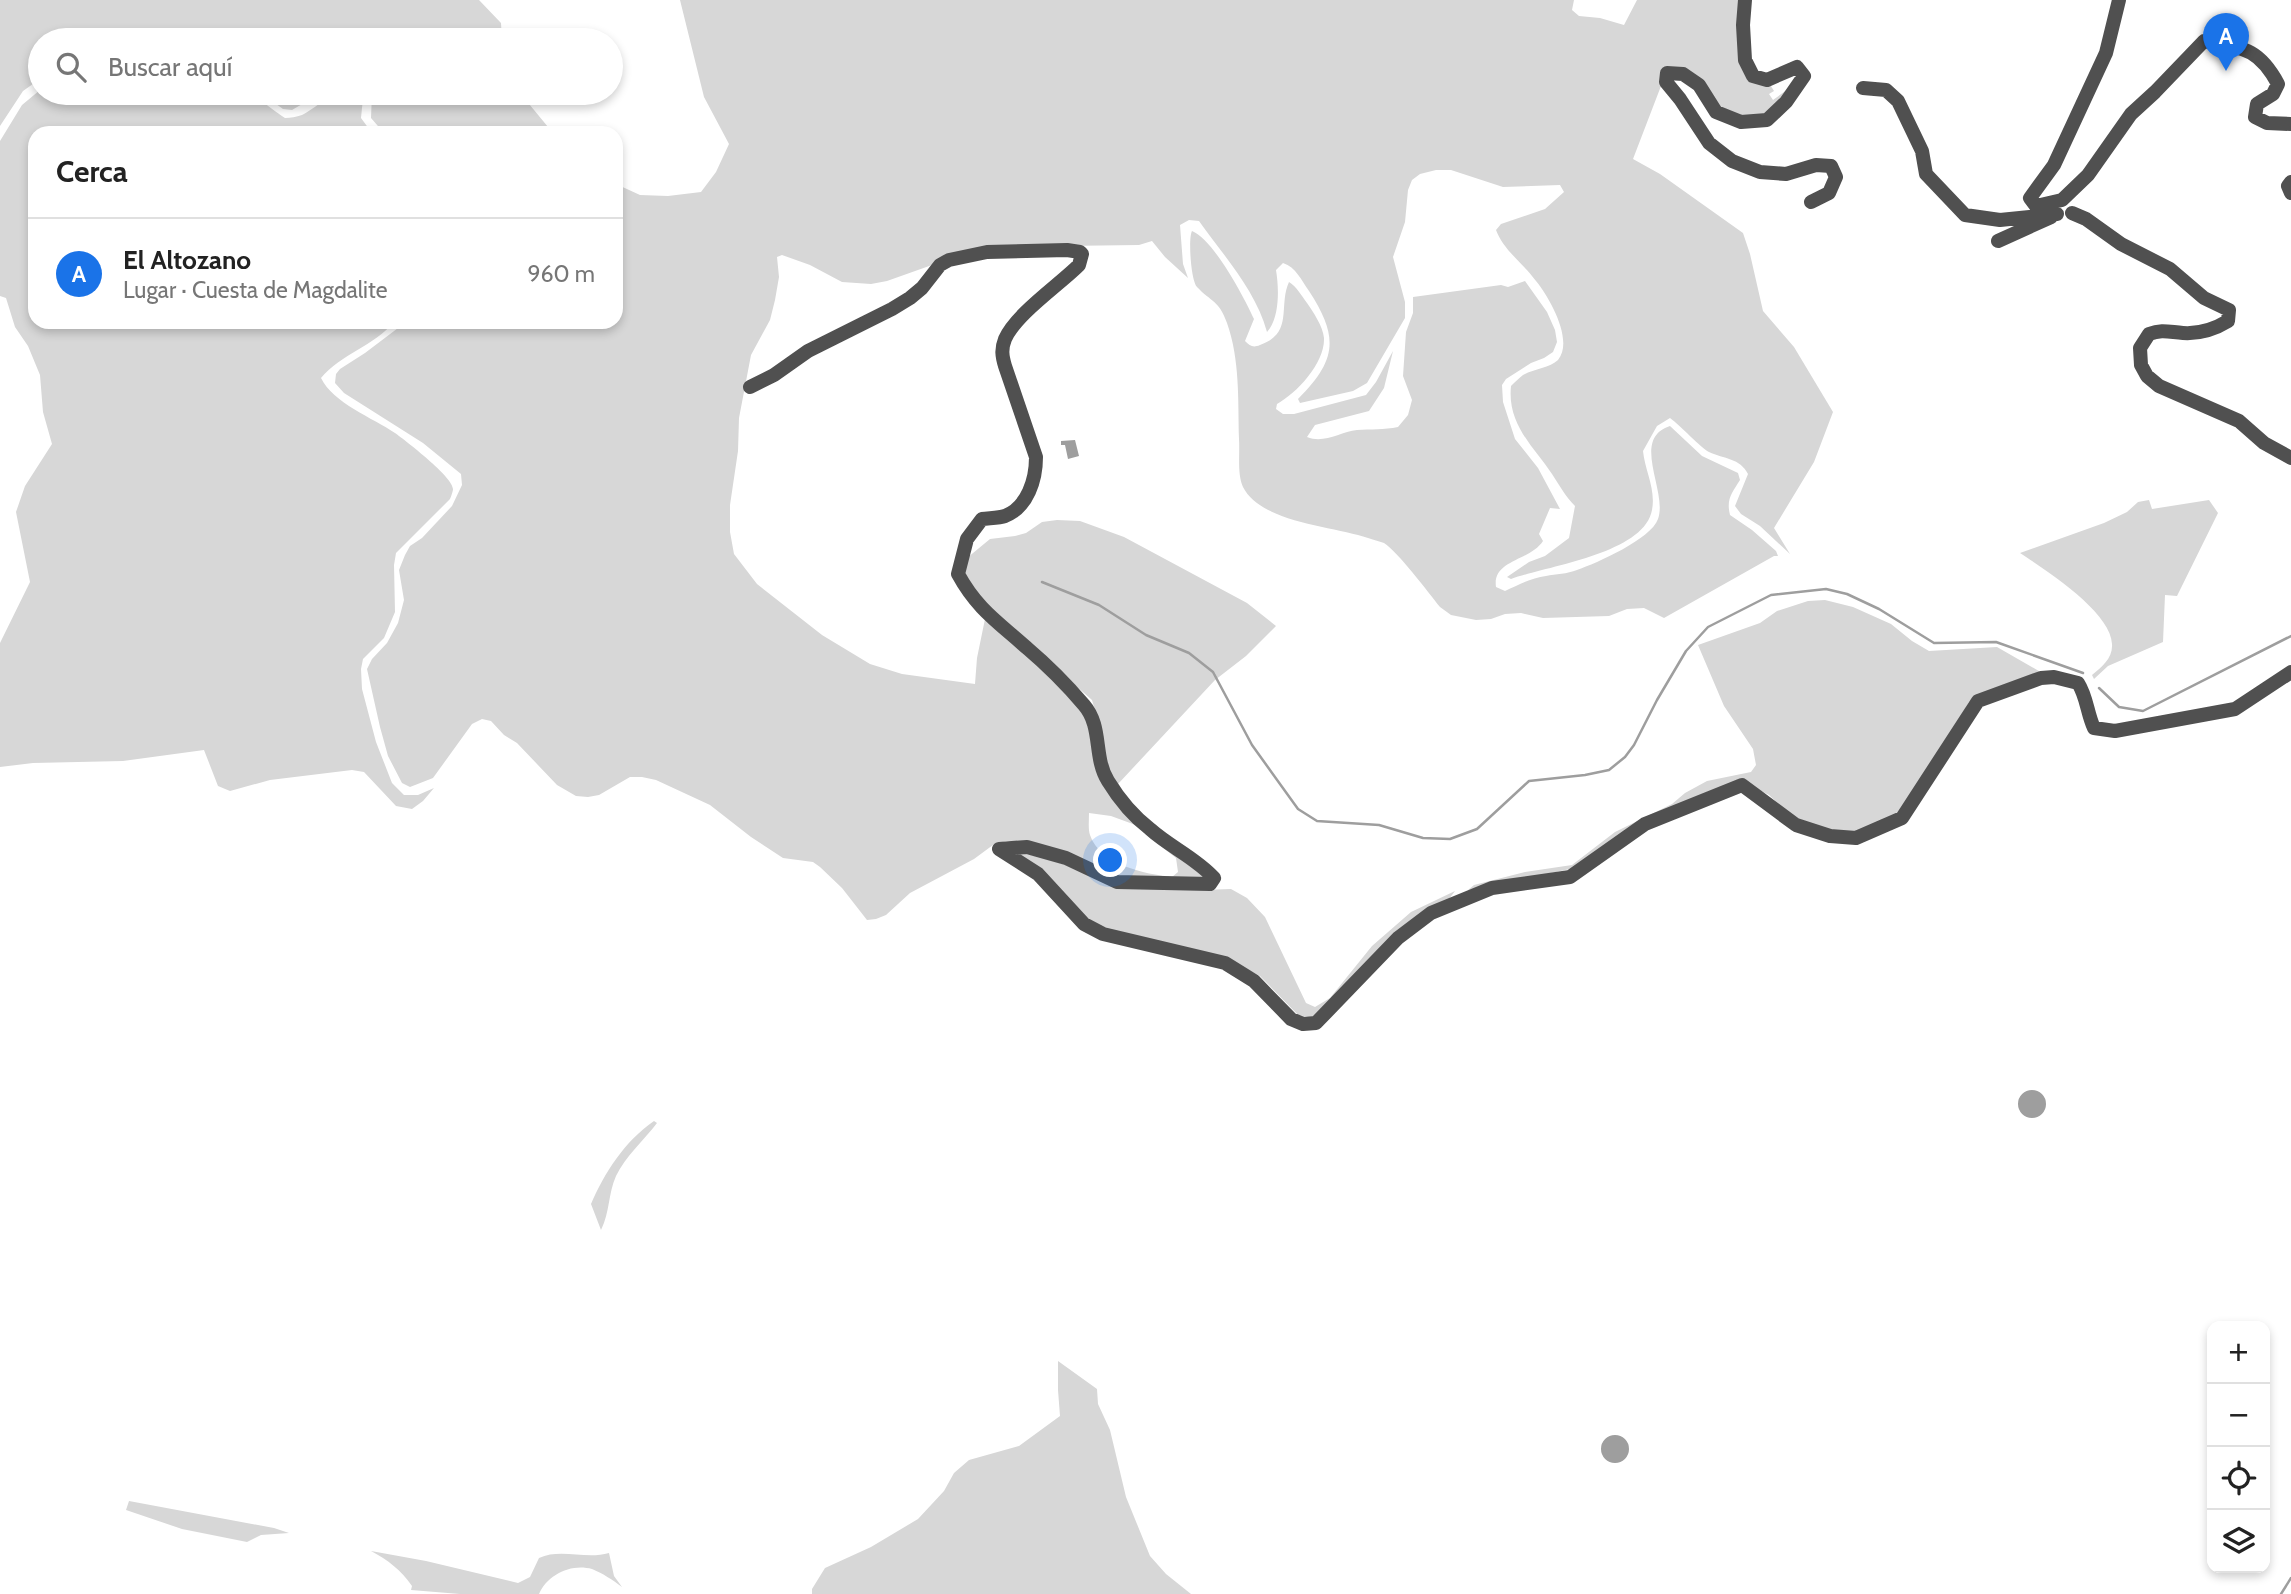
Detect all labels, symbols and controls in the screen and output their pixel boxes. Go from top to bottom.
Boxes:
pin: A [2203,13,2249,71]
search box [28,28,623,105]
icon: search [52,48,90,86]
text: Buscar aquí [108,51,232,83]
text: Cerca [56,153,128,190]
text: El Altozano [123,244,251,276]
text: A [72,260,86,288]
text: 960 m [527,260,595,288]
text: Lugar · Cuesta de Magdalite [123,276,387,304]
your location [1093,843,1127,877]
map controls [2207,1321,2270,1573]
button: + [2207,1321,2270,1384]
button: − [2207,1384,2270,1447]
button: locate [2207,1447,2270,1510]
button: layers [2207,1510,2270,1573]

